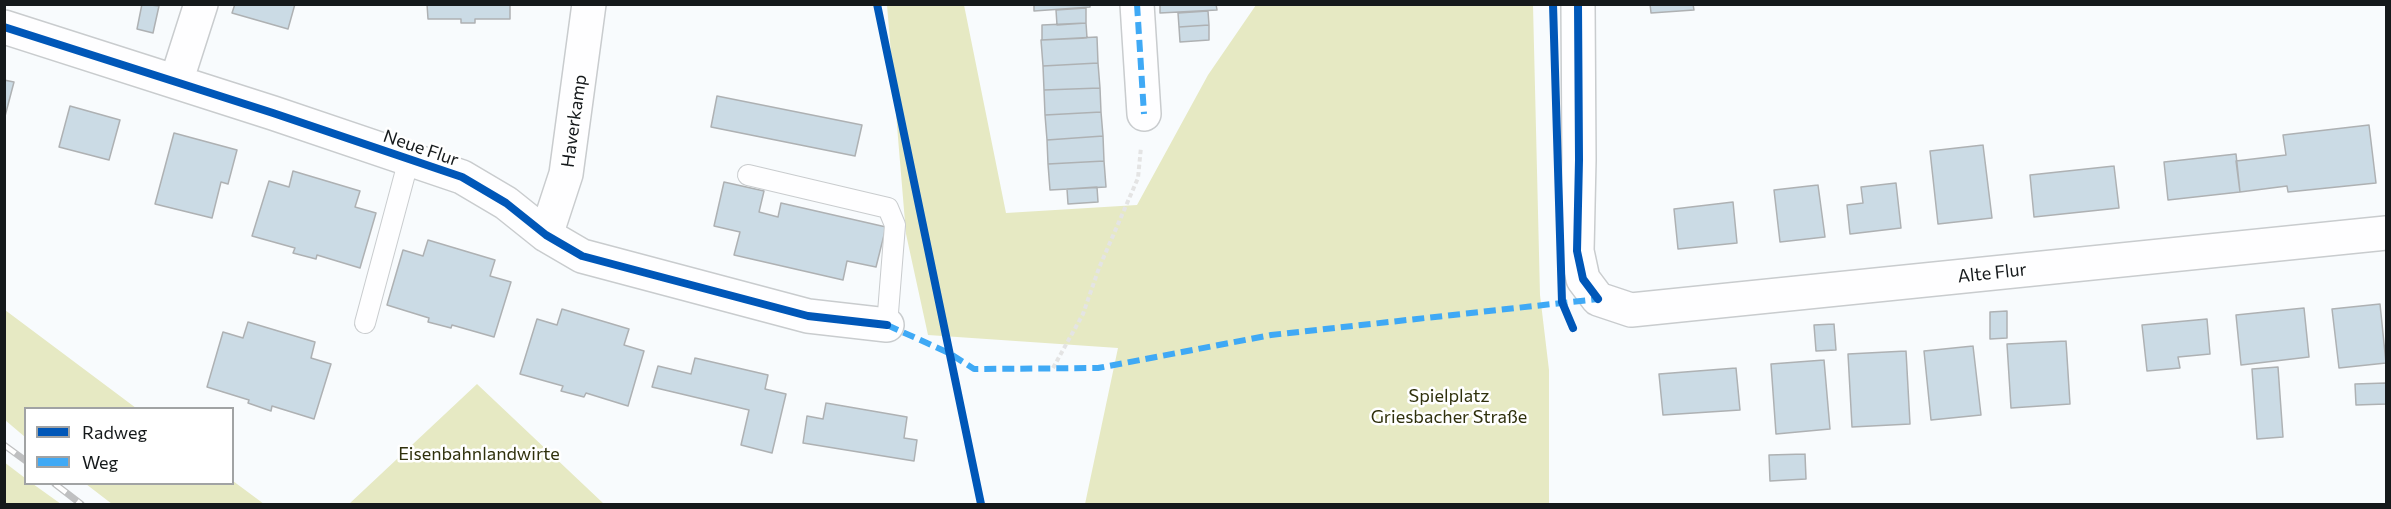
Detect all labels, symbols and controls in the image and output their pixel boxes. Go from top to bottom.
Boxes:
street label: Haverkamp [557,73,591,169]
street label: Neue Flur [381,125,461,171]
street label: Alte Flur [1956,259,2028,287]
park label: Spielplatz Griesbacher Straße [1371,385,1527,428]
legend [24,407,234,485]
text: Radweg [82,421,147,443]
park label: Eisenbahnlandwirte [398,443,560,465]
text: Weg [82,451,118,473]

